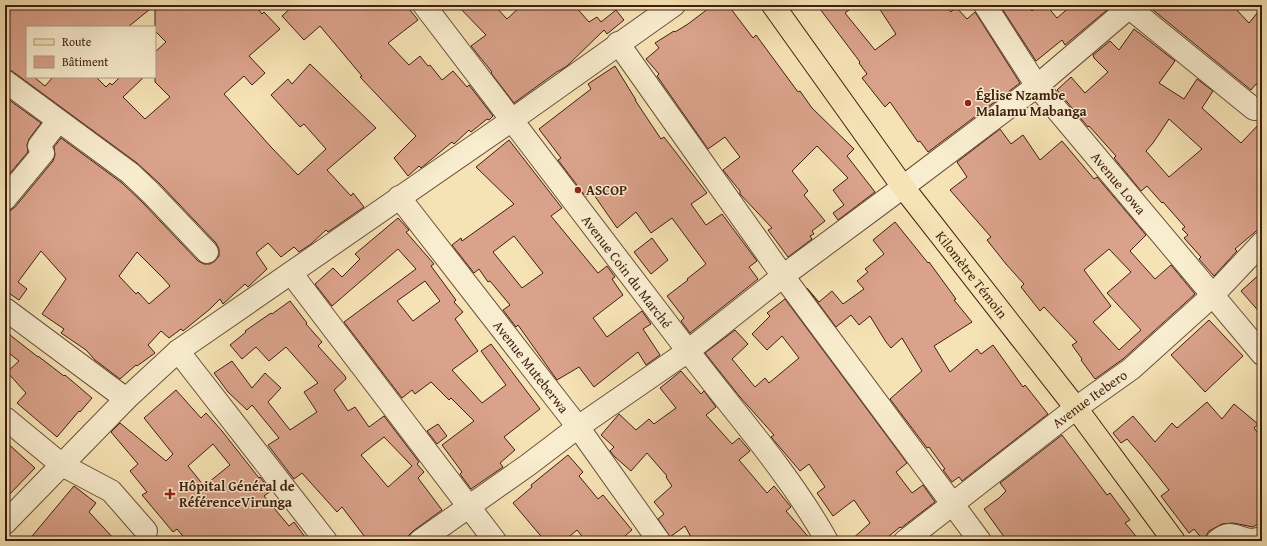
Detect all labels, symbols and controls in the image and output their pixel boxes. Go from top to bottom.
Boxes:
legend [26,26,156,78]
text: Route [62,33,92,50]
text: Bâtiment [62,53,109,70]
place label: Église Nzambe Malamu Mabanga [976,85,1088,121]
marker: Église Nzambe Malamu Mabanga [963,98,973,108]
street label: Avenue Lowa [1086,147,1151,219]
place label: ASCOP [586,180,627,200]
marker: ASCOP [573,185,583,195]
street label: Avenue Coin du Marché [577,211,677,333]
street label: Kilomètre Témoin [931,227,1012,323]
street label: Avenue Muteberwa [489,316,574,418]
street label: Avenue Itebero [1048,365,1131,433]
place label: Hôpital Général de RéférenceVirunga [179,476,295,512]
marker: Hôpital Général de RéférenceVirunga [164,488,176,500]

